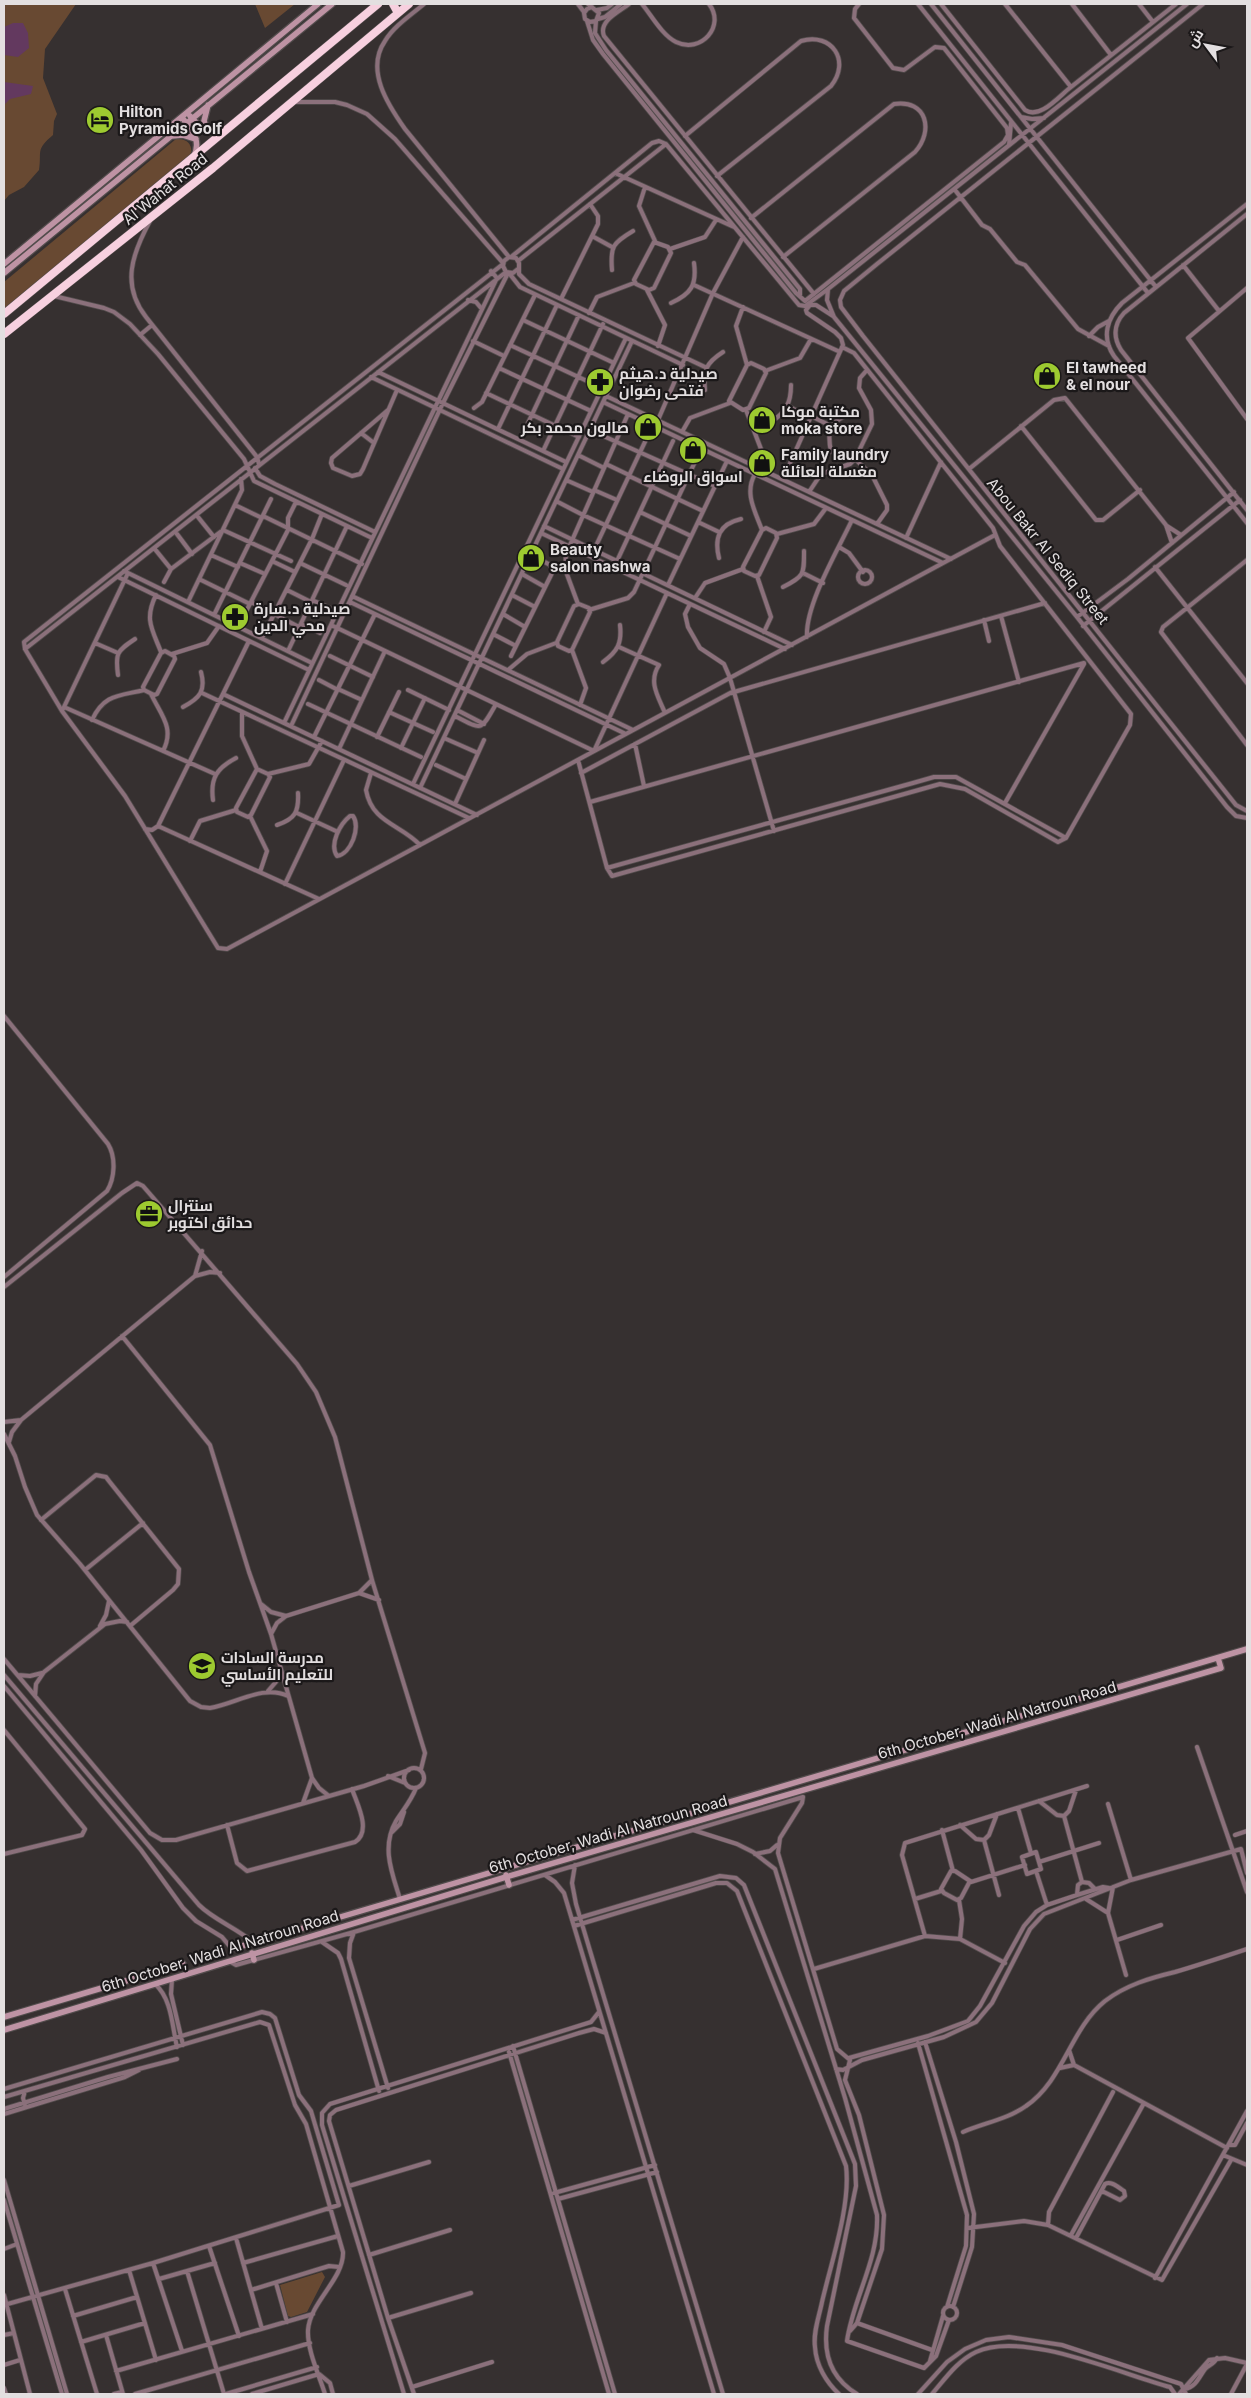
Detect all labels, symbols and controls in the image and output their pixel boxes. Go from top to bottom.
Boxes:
north arrow [1181,20,1231,70]
text: ش [1183,26,1207,50]
place label: Hilton Pyramids Golf [119,102,222,138]
hotel icon: Hilton Pyramids Golf [85,105,115,135]
street label: Al Wahat Road [119,149,211,229]
place label: El tawheed & el nour [1066,358,1146,394]
shop icon: El tawheed & el nour [1032,361,1062,391]
place label: صيدلية د.هيثم فتحى رضوان [619,364,718,400]
pharmacy icon: صيدلية د.هيثم فتحى رضوان [585,367,615,397]
place label: مكتبة موكا moka store [781,402,863,438]
shop icon: مكتبة موكا moka store [747,405,777,435]
shop icon: صالون محمد بكر [633,412,663,442]
place label: صالون محمد بكر [520,418,629,437]
shop icon: اسواق الروضاء [678,435,708,465]
place label: Family laundry مغسلة العائلة [781,445,889,481]
shop icon: Family laundry مغسلة العائلة [747,448,777,478]
place label: اسواق الروضاء [643,467,743,486]
street label: Abou Bakr Al Sediq Street [983,474,1113,628]
place label: Beauty salon nashwa [550,540,650,576]
shop icon: Beauty salon nashwa [516,543,546,573]
place label: صيدلية د.سارة محي الدين [254,599,350,638]
pharmacy icon: صيدلية د.سارة محي الدين [220,602,250,632]
place label: سنترال حدائق اكتوبر [167,1196,252,1232]
office icon: سنترال حدائق اكتوبر [134,1199,164,1229]
place label: مدرسة السادات للتعليم الأساسي [221,1648,333,1687]
school or university icon: مدرسة السادات للتعليم الأساسي [187,1651,217,1681]
street label: 6th October, Wadi Al Natroun Road [876,1677,1118,1763]
street label: 6th October, Wadi Al Natroun Road [487,1791,729,1877]
street label: 6th October, Wadi Al Natroun Road [99,1906,341,1996]

